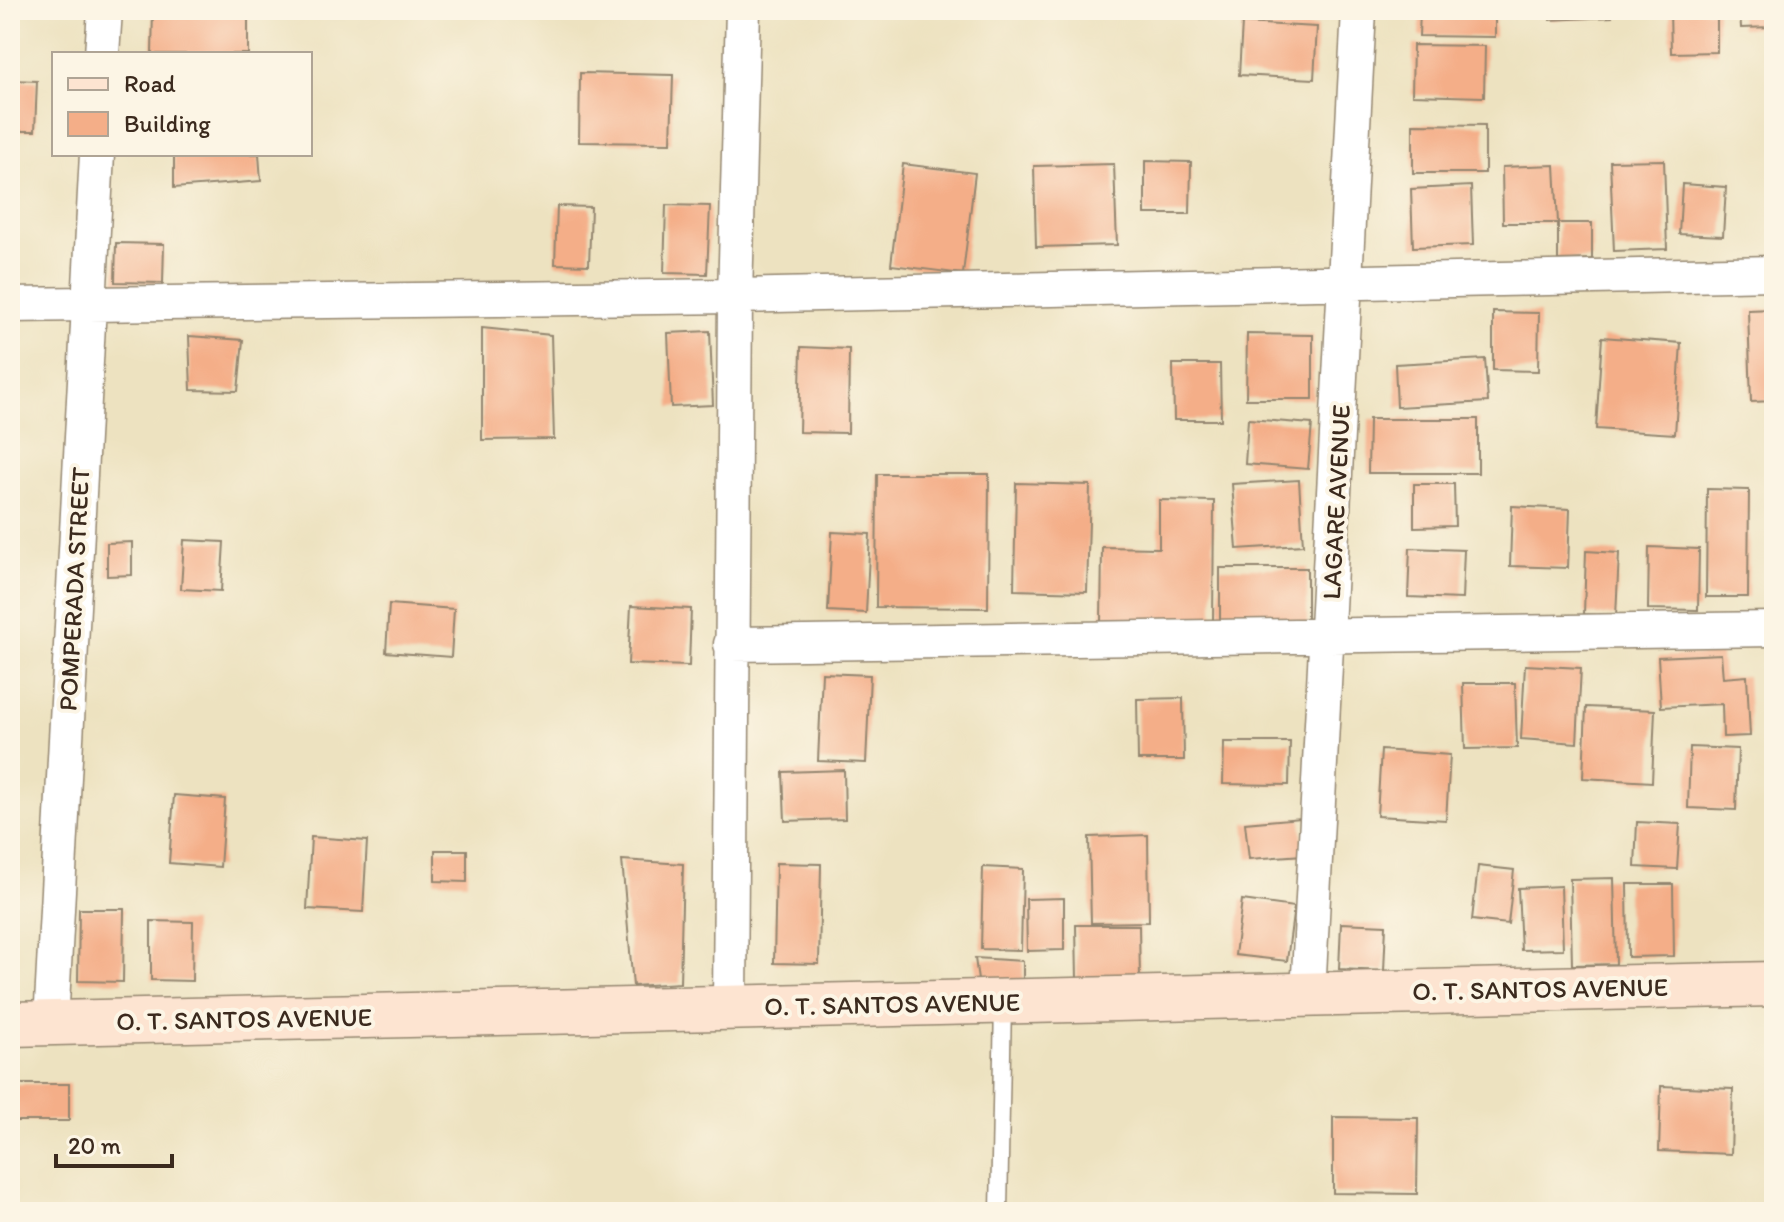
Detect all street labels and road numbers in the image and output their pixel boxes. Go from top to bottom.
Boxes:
street label: LAGARE AVENUE [1315,404,1357,600]
street label: POMPERADA STREET [52,466,96,712]
street label: O. T. SANTOS AVENUE [1412,971,1668,1007]
street label: O. T. SANTOS AVENUE [764,986,1020,1022]
street label: O. T. SANTOS AVENUE [116,1001,372,1037]

